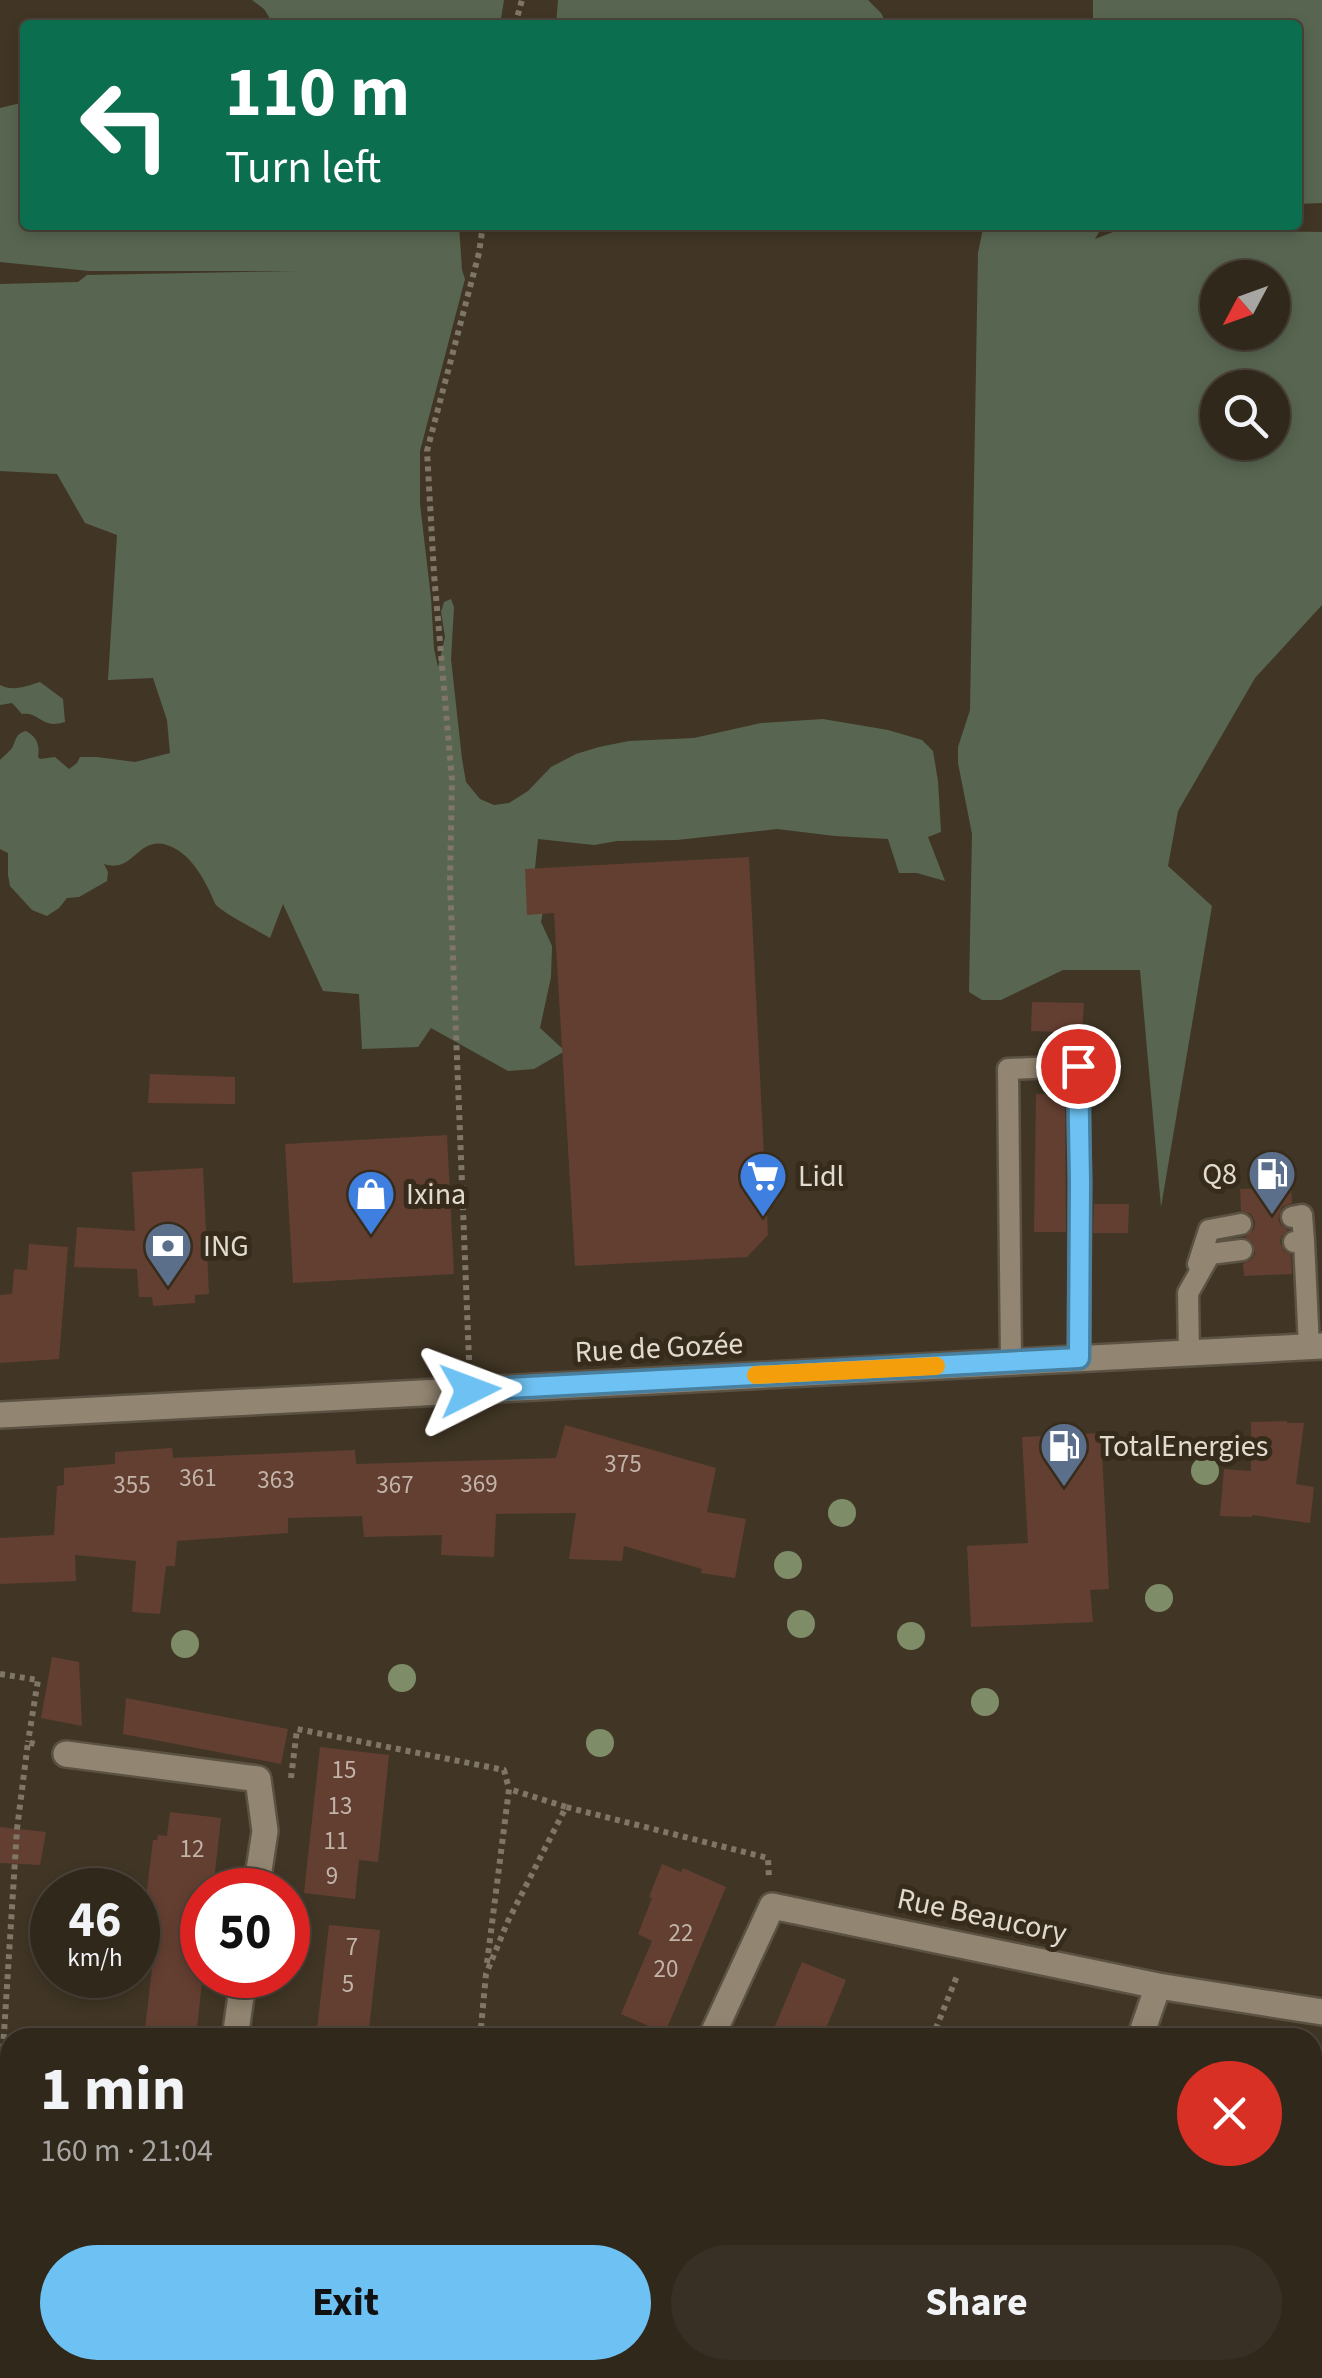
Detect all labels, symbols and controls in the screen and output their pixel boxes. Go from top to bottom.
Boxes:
text: 110 m [225,43,410,143]
icon: left [60,60,190,190]
text: Turn left [225,136,381,200]
north arrow [1200,260,1290,350]
map controls [1200,260,1290,460]
button: search [1200,370,1290,460]
pin [1036,1024,1121,1109]
icon: arrive [1051,1039,1106,1094]
fuel station icon: Q8 [1246,1148,1298,1216]
supermarket icon: Lidl [737,1150,789,1218]
place label: Q8 [1202,1153,1237,1196]
place label: Lidl [798,1155,844,1198]
shop icon: Ixina [345,1168,397,1236]
place label: Ixina [406,1173,466,1216]
bank icon: ING [142,1220,194,1288]
place label: ING [203,1225,249,1268]
street label: Rue de Gozée [574,1322,744,1374]
position arrow [418,1338,522,1442]
fuel station icon: TotalEnergies [1038,1420,1090,1488]
place label: TotalEnergies [1099,1425,1268,1468]
house number: 375 [604,1446,642,1482]
house number: 361 [179,1460,217,1496]
house number: 363 [257,1462,295,1498]
house number: 369 [460,1466,498,1502]
house number: 355 [113,1467,151,1503]
house number: 367 [376,1467,414,1503]
house number: 15 [332,1752,356,1788]
house number: 13 [328,1788,352,1824]
house number: 11 [324,1823,348,1859]
house number: 12 [180,1831,204,1867]
house number: 9 [326,1858,338,1894]
speed limit sign: 50 [180,1868,310,1998]
street label: Rue Beaucory [893,1877,1071,1955]
text: 46 [69,1885,121,1956]
house number: 22 [669,1915,693,1951]
house number: 7 [346,1929,358,1965]
text: km/h [67,1940,123,1976]
house number: 20 [654,1951,678,1987]
house number: 5 [342,1966,354,2002]
text: 1 min [40,2048,186,2133]
button: close [1177,2061,1282,2166]
text: 160 m · 21:04 [40,2128,213,2174]
button: Exit [40,2245,651,2360]
button: Share [671,2245,1282,2360]

